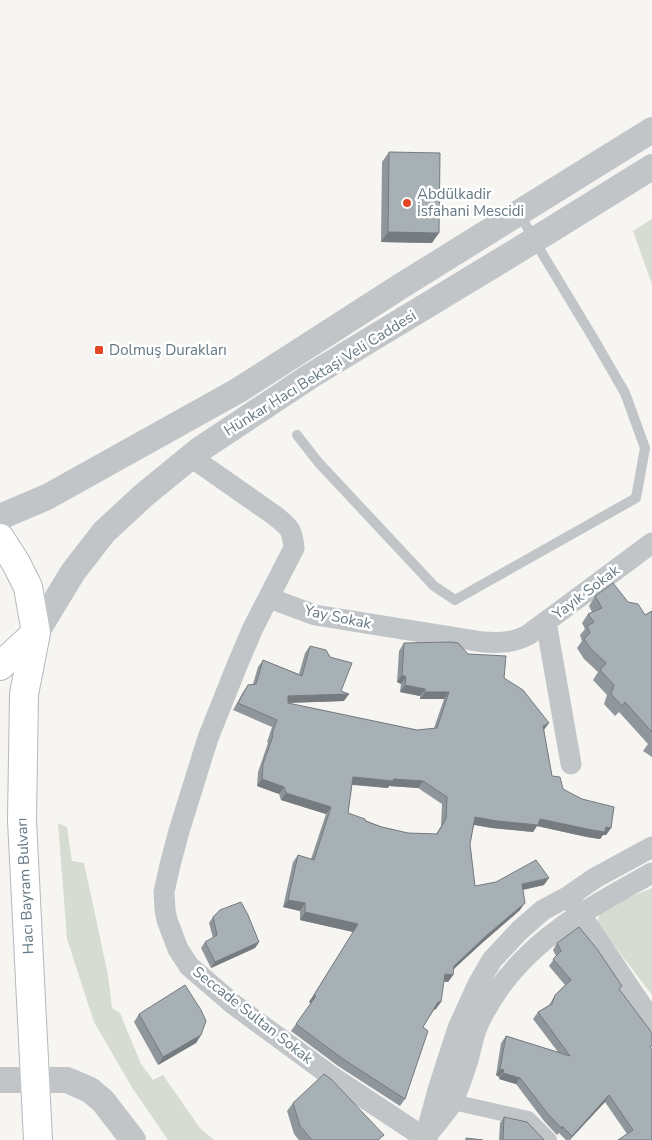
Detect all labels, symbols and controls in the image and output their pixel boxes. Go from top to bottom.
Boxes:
place label: Abdülkadir İsfahani Mescidi [417,184,524,221]
marker: Abdülkadir İsfahani Mescidi [401,197,413,209]
street label: Hünkar Hacı Bektaşi Veli Caddesi [220,305,420,441]
place label: Dolmuş Durakları [109,340,227,360]
marker: Dolmuş Durakları [93,344,105,356]
street label: Yayık Sokak [548,560,624,624]
street label: Yay Sokak [302,600,374,634]
street label: Hacı Bayram Bulvarı [11,817,39,955]
street label: Seccade Sultan Sokak [189,962,318,1069]

